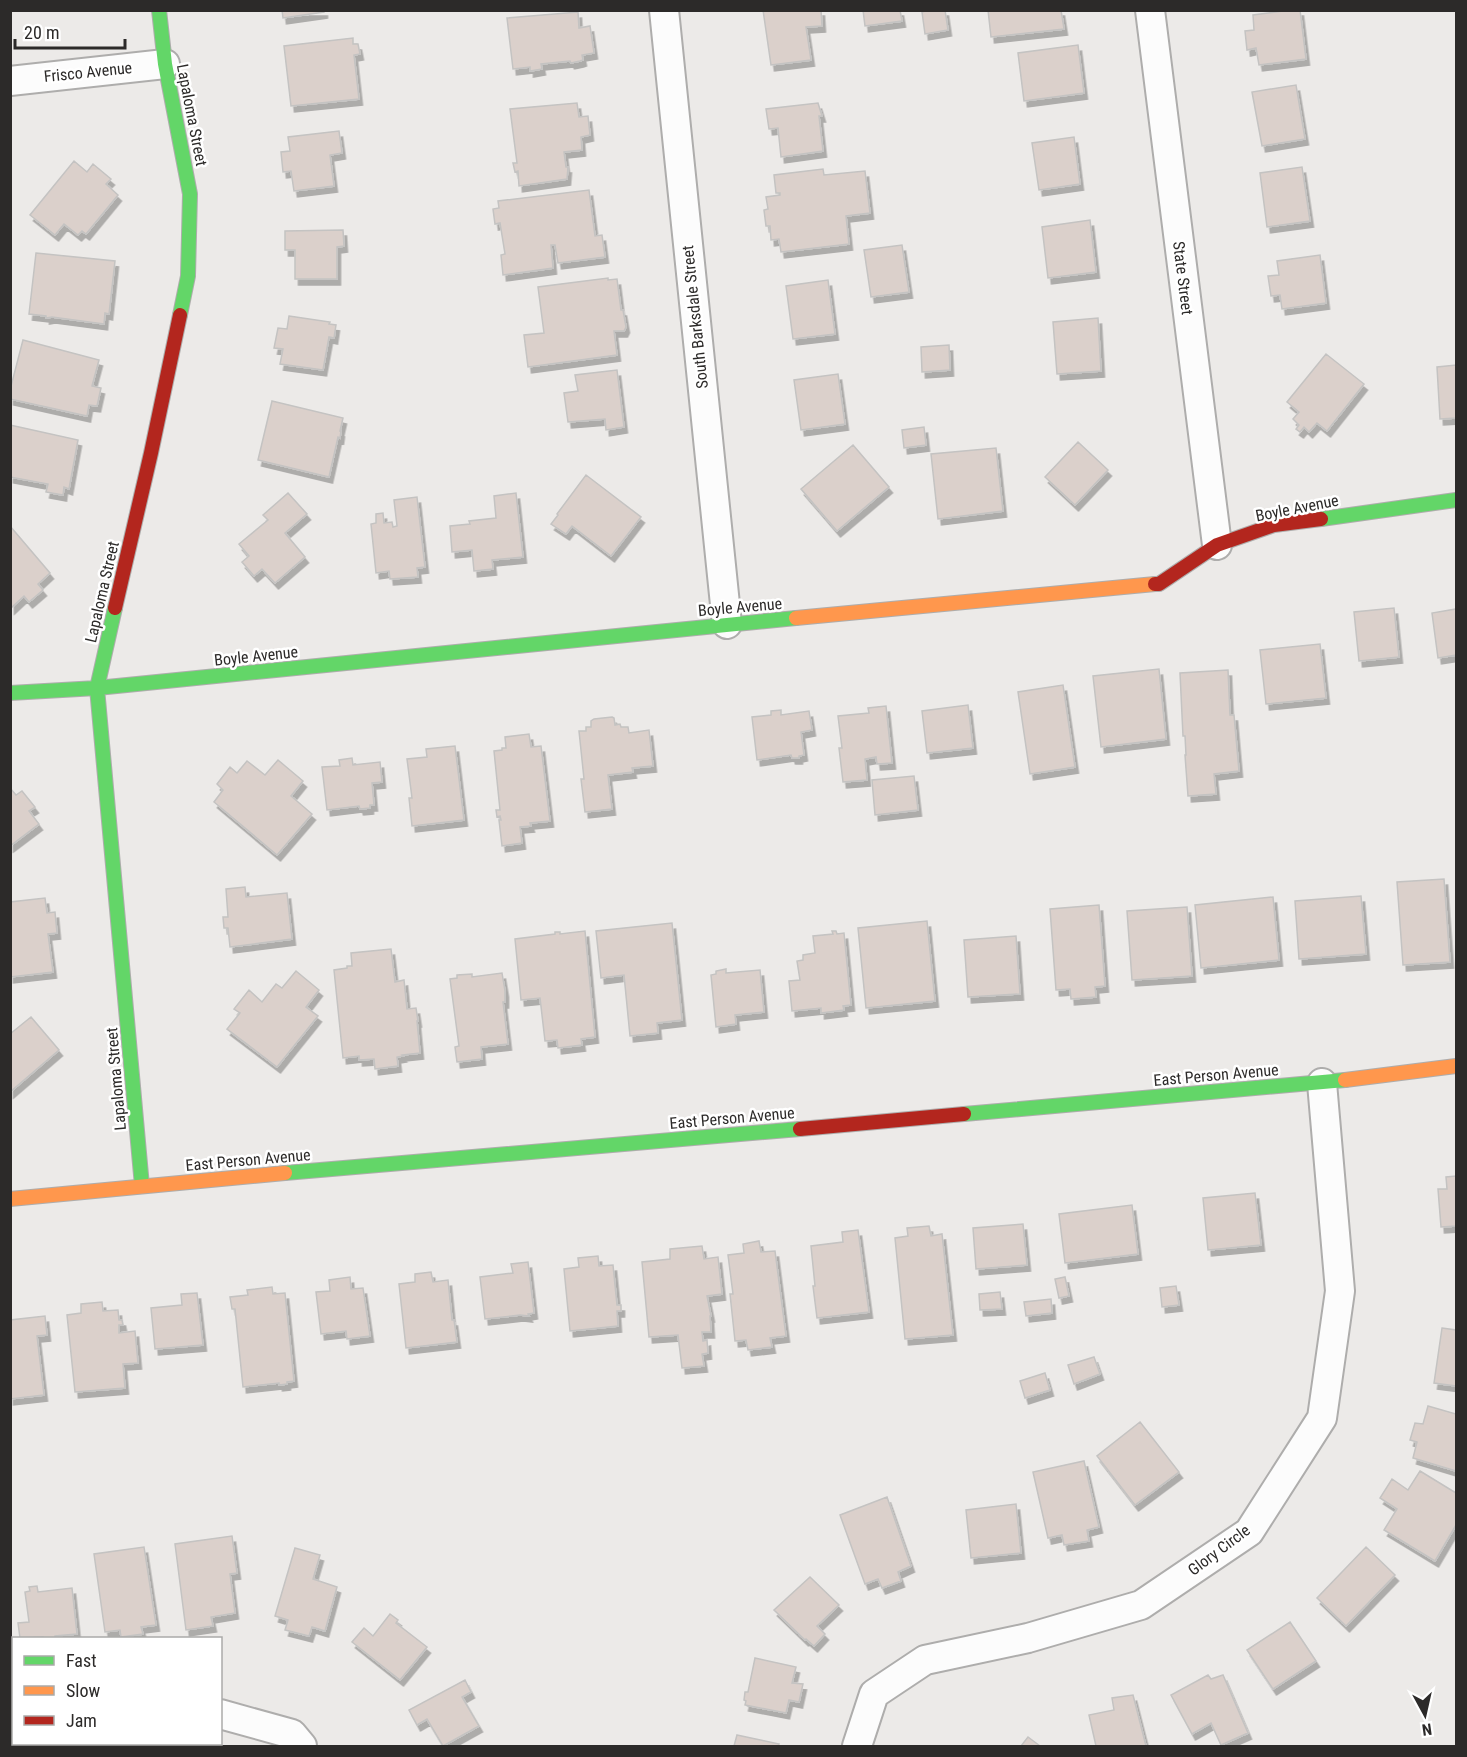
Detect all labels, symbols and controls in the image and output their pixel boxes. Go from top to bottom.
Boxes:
scale bar [15,12,124,50]
text: 20 m [24,22,59,43]
street label: Frisco Avenue [43,58,133,86]
street label: Lapaloma Street [173,62,211,168]
street label: State Street [1169,240,1197,316]
street label: South Barksdale Street [678,244,712,390]
street label: Boyle Avenue [1254,491,1340,525]
street label: Lapaloma Street [81,539,123,645]
street label: Boyle Avenue [697,594,783,620]
street label: Boyle Avenue [213,642,299,670]
street label: Lapaloma Street [102,1026,130,1131]
street label: East Person Avenue [1153,1060,1279,1090]
street label: East Person Avenue [669,1103,795,1133]
street label: East Person Avenue [185,1145,311,1175]
street label: Glory Circle [1184,1521,1254,1579]
legend [12,1637,222,1745]
text: Fast [66,1650,97,1671]
text: Slow [66,1680,101,1701]
north arrow [1395,1685,1455,1745]
text: Jam [66,1710,97,1731]
text: N [1421,1719,1433,1739]

